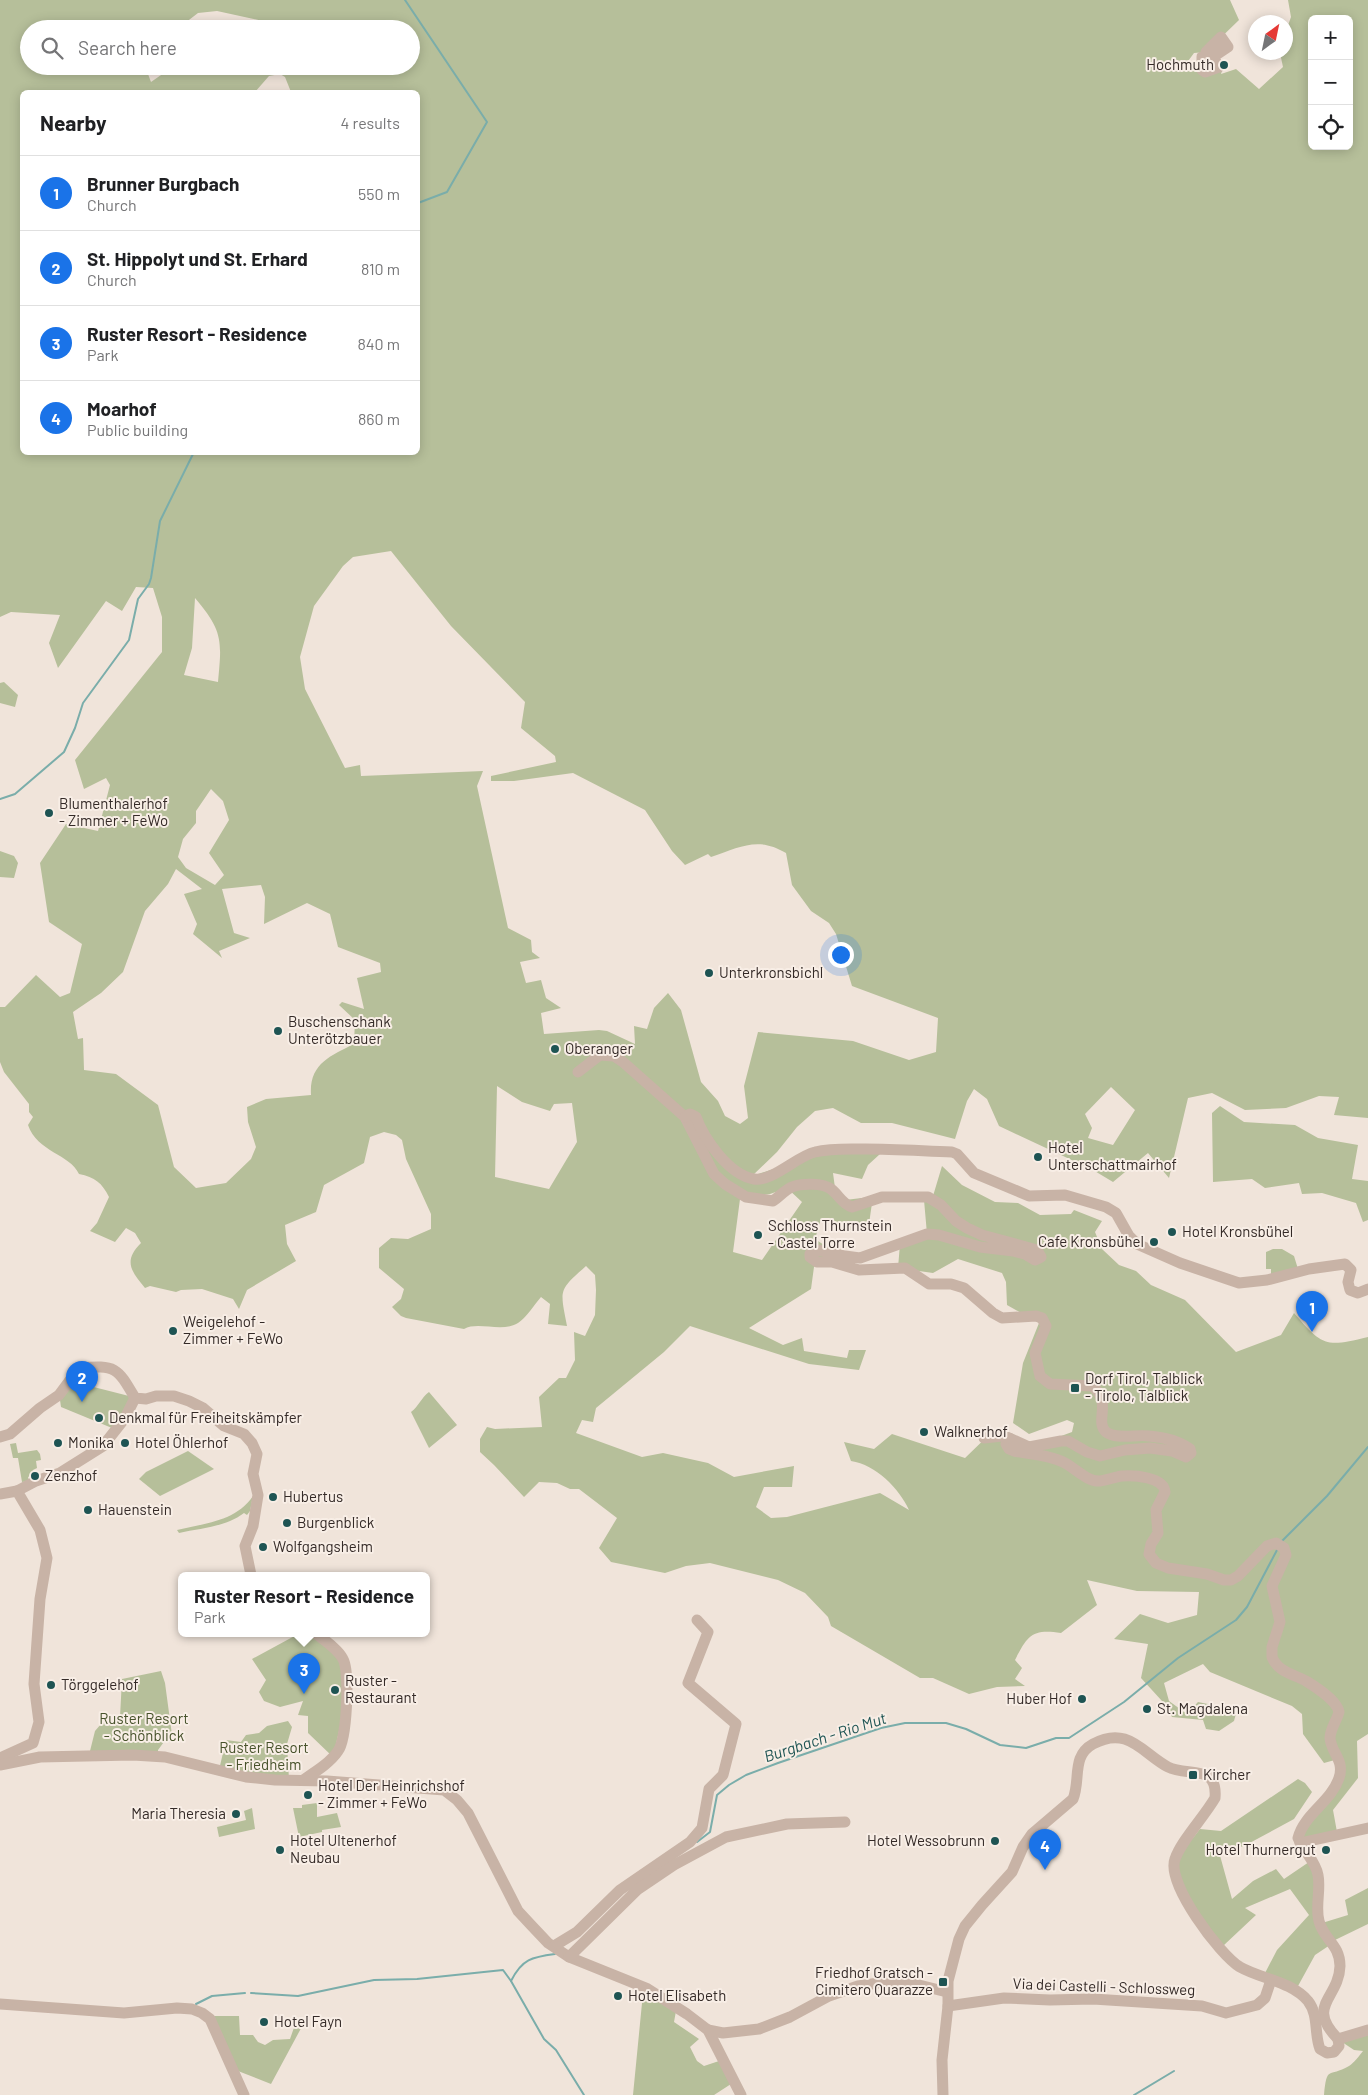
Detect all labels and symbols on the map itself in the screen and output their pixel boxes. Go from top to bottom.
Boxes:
north arrow [1248,15,1293,60]
place label: Hochmuth [1146,55,1214,73]
marker: Hochmuth [1218,59,1230,71]
place label: Blumenthalerhof - Zimmer + FeWo [59,794,168,829]
marker: Blumenthalerhof - Zimmer + FeWo [43,807,55,819]
your location [828,942,854,968]
place label: Unterkronsbichl [719,963,823,981]
marker: Unterkronsbichl [703,967,715,979]
place label: Buschenschank Unterötzbauer [288,1012,391,1047]
marker: Buschenschank Unterötzbauer [272,1025,284,1037]
place label: Oberanger [565,1039,634,1057]
marker: Oberanger [549,1043,561,1055]
place label: Hotel Unterschattmairhof [1048,1138,1177,1173]
marker: Hotel Unterschattmairhof [1032,1151,1044,1163]
place label: Schloss Thurnstein - Castel Torre [768,1216,892,1251]
place label: Hotel Kronsbühel [1182,1222,1293,1240]
marker: Hotel Kronsbühel [1166,1226,1178,1238]
marker: Schloss Thurnstein - Castel Torre [752,1229,764,1241]
place label: Cafe Kronsbühel [1038,1232,1144,1250]
marker: Cafe Kronsbühel [1148,1236,1160,1248]
pin: 1 [1296,1291,1328,1332]
place label: Weigelehof - Zimmer + FeWo [183,1312,283,1347]
marker: Weigelehof - Zimmer + FeWo [167,1325,179,1337]
pin: 2 [66,1361,98,1402]
place label: Dorf Tirol, Talblick - Tirolo, Talblick [1085,1369,1203,1404]
marker: Dorf Tirol, Talblick - Tirolo, Talblick [1069,1382,1081,1394]
place label: Denkmal für Freiheitskämpfer [109,1408,303,1426]
marker: Denkmal für Freiheitskämpfer [93,1412,105,1424]
place label: Walknerhof [934,1422,1008,1440]
marker: Walknerhof [918,1426,930,1438]
place label: Monika [68,1433,114,1451]
place label: Hotel Öhlerhof [135,1433,228,1451]
marker: Monika [52,1437,64,1449]
marker: Hotel Öhlerhof [119,1437,131,1449]
place label: Zenzhof [45,1466,97,1484]
marker: Zenzhof [29,1470,41,1482]
place label: Hubertus [283,1487,343,1505]
marker: Hubertus [267,1491,279,1503]
place label: Hauenstein [98,1500,172,1518]
marker: Hauenstein [82,1504,94,1516]
place label: Burgenblick [297,1513,375,1531]
marker: Burgenblick [281,1517,293,1529]
place label: Wolfgangsheim [273,1537,373,1555]
marker: Wolfgangsheim [257,1541,269,1553]
pin: 3 [288,1653,320,1694]
place label: Ruster - Restaurant [345,1671,417,1706]
place label: Törggelehof [61,1675,139,1693]
marker: Törggelehof [45,1679,57,1691]
marker: Ruster - Restaurant [329,1684,341,1696]
place label: Huber Hof [1006,1689,1072,1707]
marker: Huber Hof [1076,1693,1088,1705]
place label: St. Magdalena [1157,1699,1248,1717]
marker: St. Magdalena [1141,1703,1153,1715]
water label: Burgbach - Rio Mut [761,1708,889,1765]
park label: Ruster Resort - Schönblick [99,1709,189,1744]
park label: Ruster Resort - Friedheim [219,1738,309,1773]
place label: Kircher [1203,1765,1251,1783]
marker: Kircher [1187,1769,1199,1781]
place label: Hotel Der Heinrichshof - Zimmer + FeWo [318,1776,465,1811]
marker: Hotel Der Heinrichshof - Zimmer + FeWo [302,1789,314,1801]
place label: Maria Theresia [131,1804,226,1822]
marker: Maria Theresia [230,1808,242,1820]
pin: 4 [1029,1829,1061,1870]
place label: Hotel Ultenerhof Neubau [290,1831,397,1866]
place label: Hotel Wessobrunn [867,1831,985,1849]
marker: Hotel Wessobrunn [989,1835,1001,1847]
place label: Hotel Thurnergut [1206,1840,1316,1858]
marker: Hotel Ultenerhof Neubau [274,1844,286,1856]
marker: Hotel Thurnergut [1320,1844,1332,1856]
place label: Friedhof Gratsch - Cimitero Quarazze [815,1963,933,1998]
street label: Via dei Castelli - Schlossweg [1012,1974,1196,1998]
marker: Friedhof Gratsch - Cimitero Quarazze [937,1976,949,1988]
place label: Hotel Elisabeth [628,1986,726,2004]
marker: Hotel Elisabeth [612,1990,624,2002]
place label: Hotel Fayn [274,2012,342,2030]
marker: Hotel Fayn [258,2016,270,2028]

